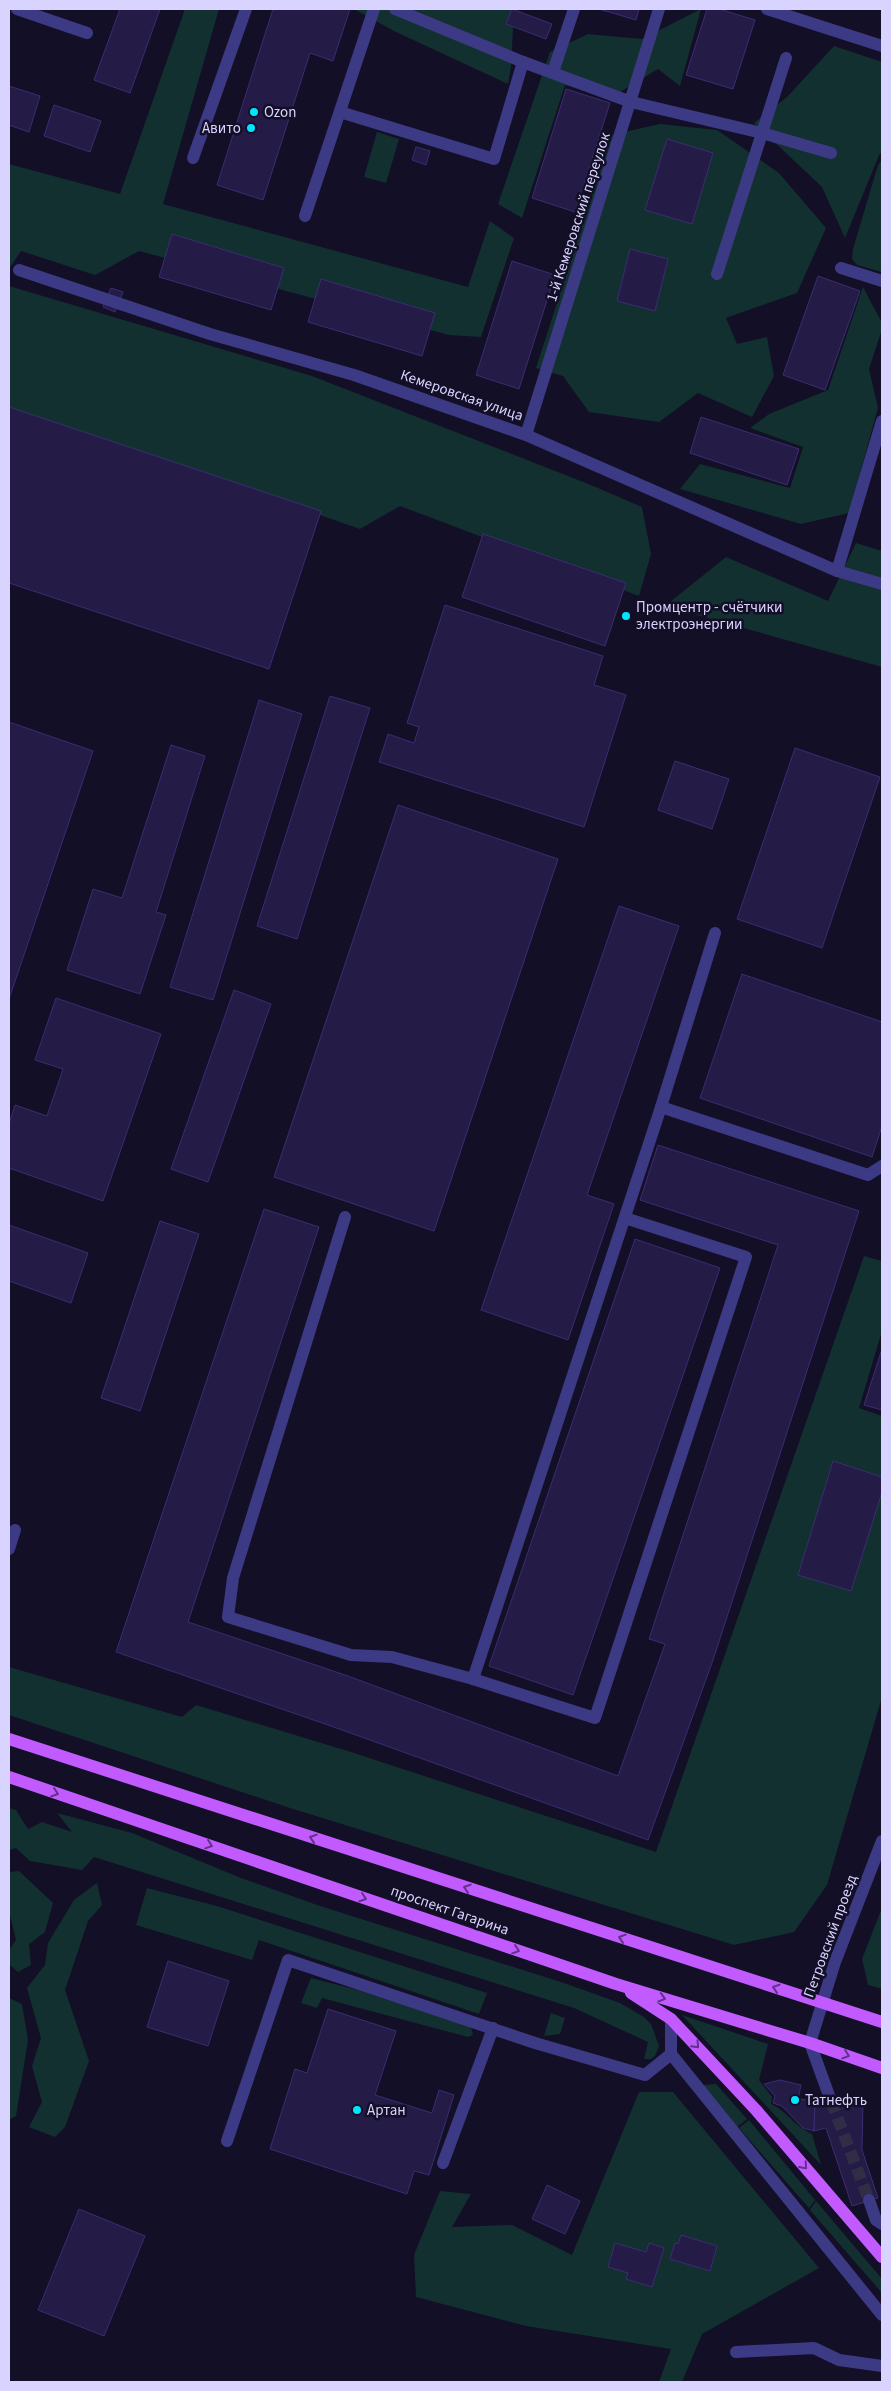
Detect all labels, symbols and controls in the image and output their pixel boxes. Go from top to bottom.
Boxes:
place label: Ozon [264,102,296,123]
marker: Ozon [248,106,260,118]
place label: Авито [202,118,241,139]
marker: Авито [245,122,257,134]
street label: 1-й Кемеровский переулок [541,129,616,304]
street label: Кемеровская улица [398,365,526,426]
place label: Промцентр - счётчики электроэнергии [636,597,782,635]
marker: Промцентр - счётчики электроэнергии [620,610,632,622]
one-way arrow [50,1787,59,1797]
one-way arrow [309,1833,318,1843]
one-way arrow [204,1840,212,1850]
street label: Петровский проезд [799,1872,862,2000]
street label: проспект Гагарина [388,1880,512,1941]
one-way arrow [464,1883,472,1893]
one-way arrow [358,1892,366,1902]
one-way arrow [618,1934,627,1944]
one-way arrow [512,1944,520,1954]
one-way arrow [773,1984,781,1994]
one-way arrow [658,1993,666,2003]
one-way arrow [690,2040,699,2049]
one-way arrow [842,2050,850,2060]
place label: Татнефть [805,2090,867,2111]
marker: Татнефть [789,2094,801,2106]
place label: Артан [367,2100,406,2121]
marker: Артан [351,2104,363,2116]
one-way arrow [799,2160,808,2169]

